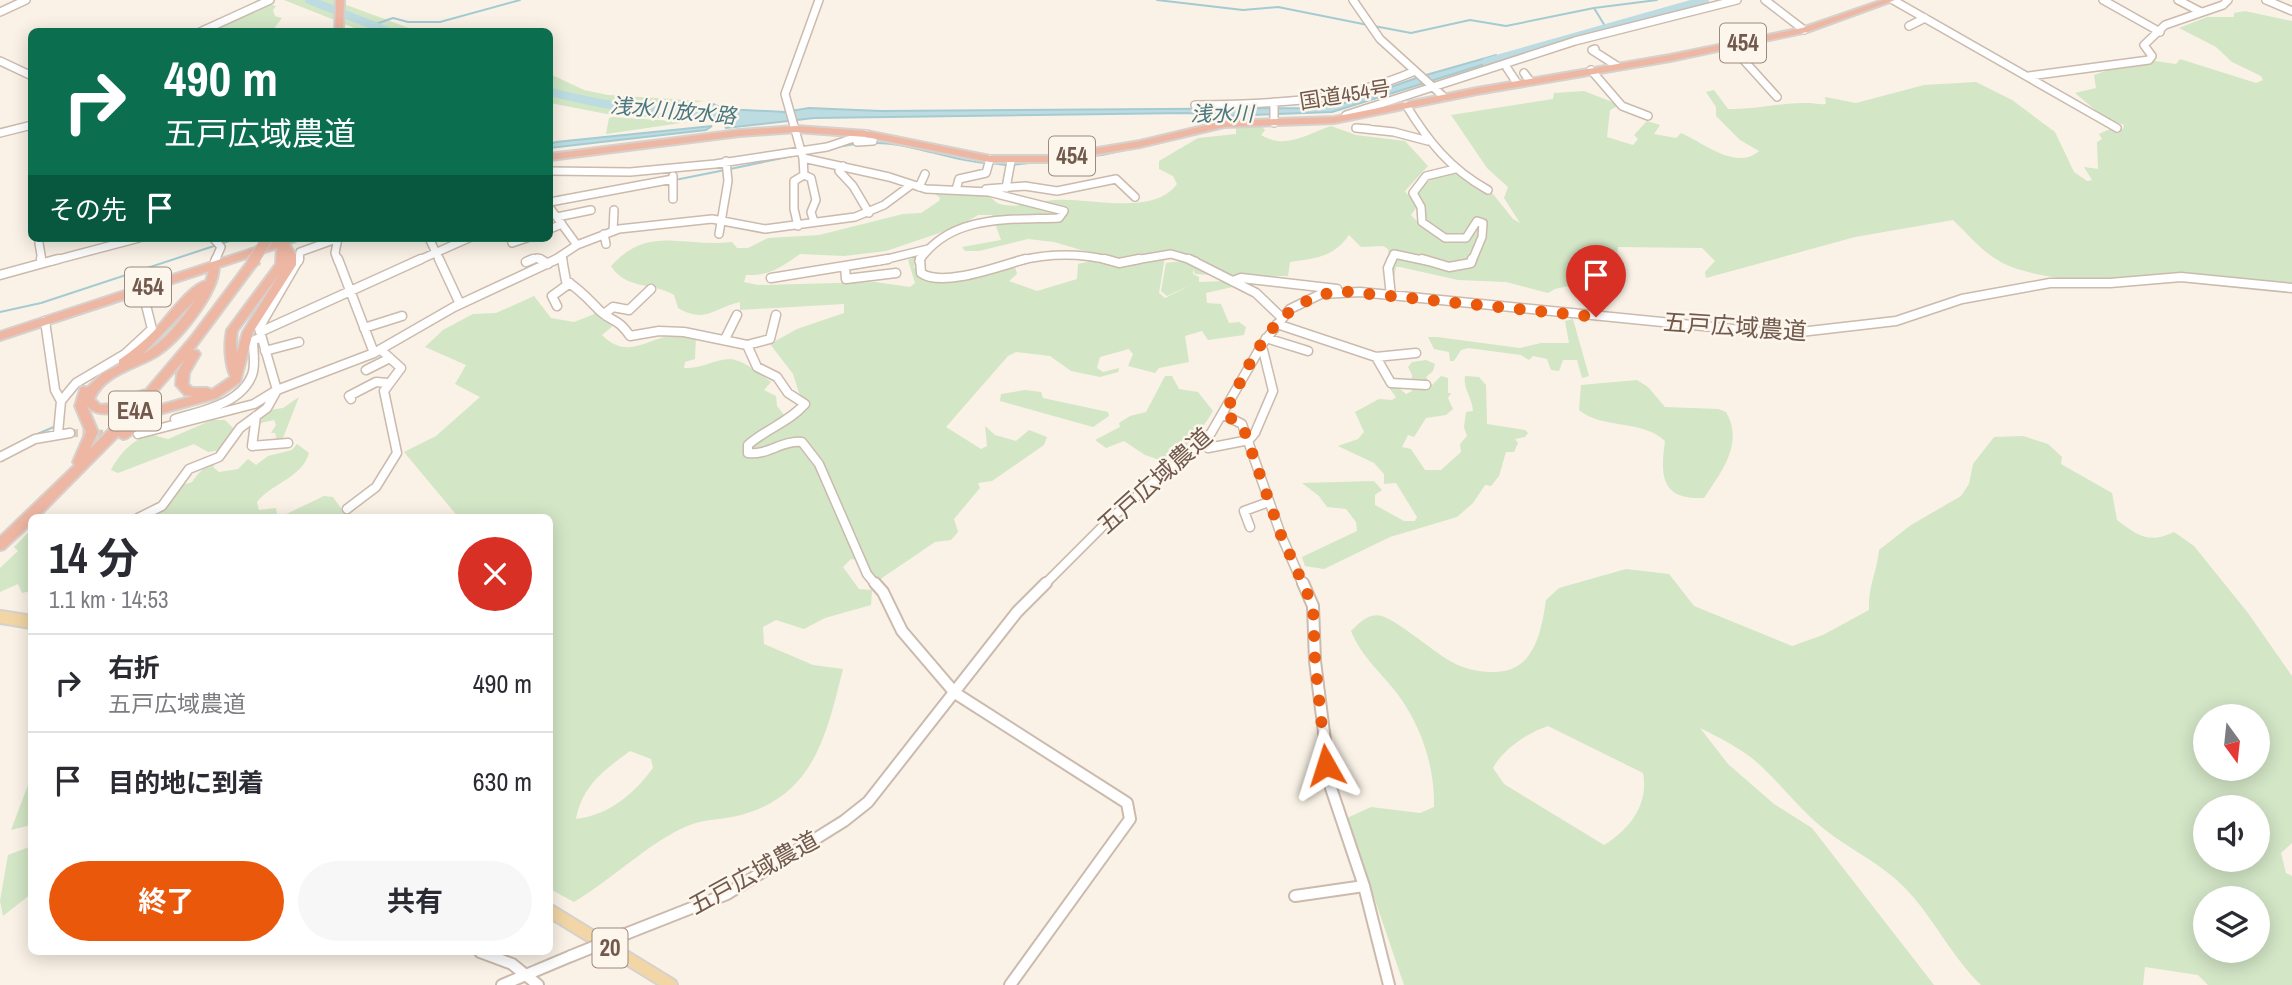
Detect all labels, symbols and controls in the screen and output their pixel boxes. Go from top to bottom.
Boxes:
road number: 454 [1720,24,1766,62]
text: 490 m [164,45,278,111]
icon: right [49,56,140,147]
street label: 国道454号 [1297,73,1392,116]
water label: 浅水川放水路 [609,91,739,131]
water label: 浅水川 [1191,99,1255,128]
text: 五戸広域農道 [164,112,356,155]
road number: 454 [1049,136,1095,176]
icon: arrive [141,189,179,227]
text: その先 [49,192,127,227]
pin [1566,245,1626,317]
icon: arrive [1577,256,1615,294]
road number: 454 [125,268,171,306]
street label: 五戸広域農道 [1662,305,1808,347]
road number: E4A [109,392,161,430]
street label: 五戸広域農道 [1090,420,1219,540]
text: 14 分 [49,530,139,586]
button: close [458,537,532,611]
text: 1.1 km · 14:53 [49,584,169,615]
text: 右折 [108,650,160,685]
icon: right [49,664,87,702]
text: 490 m [473,666,532,701]
text: 五戸広域農道 [108,688,246,719]
north arrow [2193,704,2270,780]
map controls [2193,704,2270,963]
position arrow [1289,728,1363,802]
icon: arrive [49,762,87,800]
text: 630 m [473,764,532,799]
text: 目的地に到着 [108,765,264,800]
button: sound [2193,795,2270,872]
street label: 五戸広域農道 [683,823,824,921]
button: 終了 [49,861,284,941]
button: 共有 [298,861,532,941]
button: layers [2193,886,2270,963]
road number: 20 [592,928,628,967]

